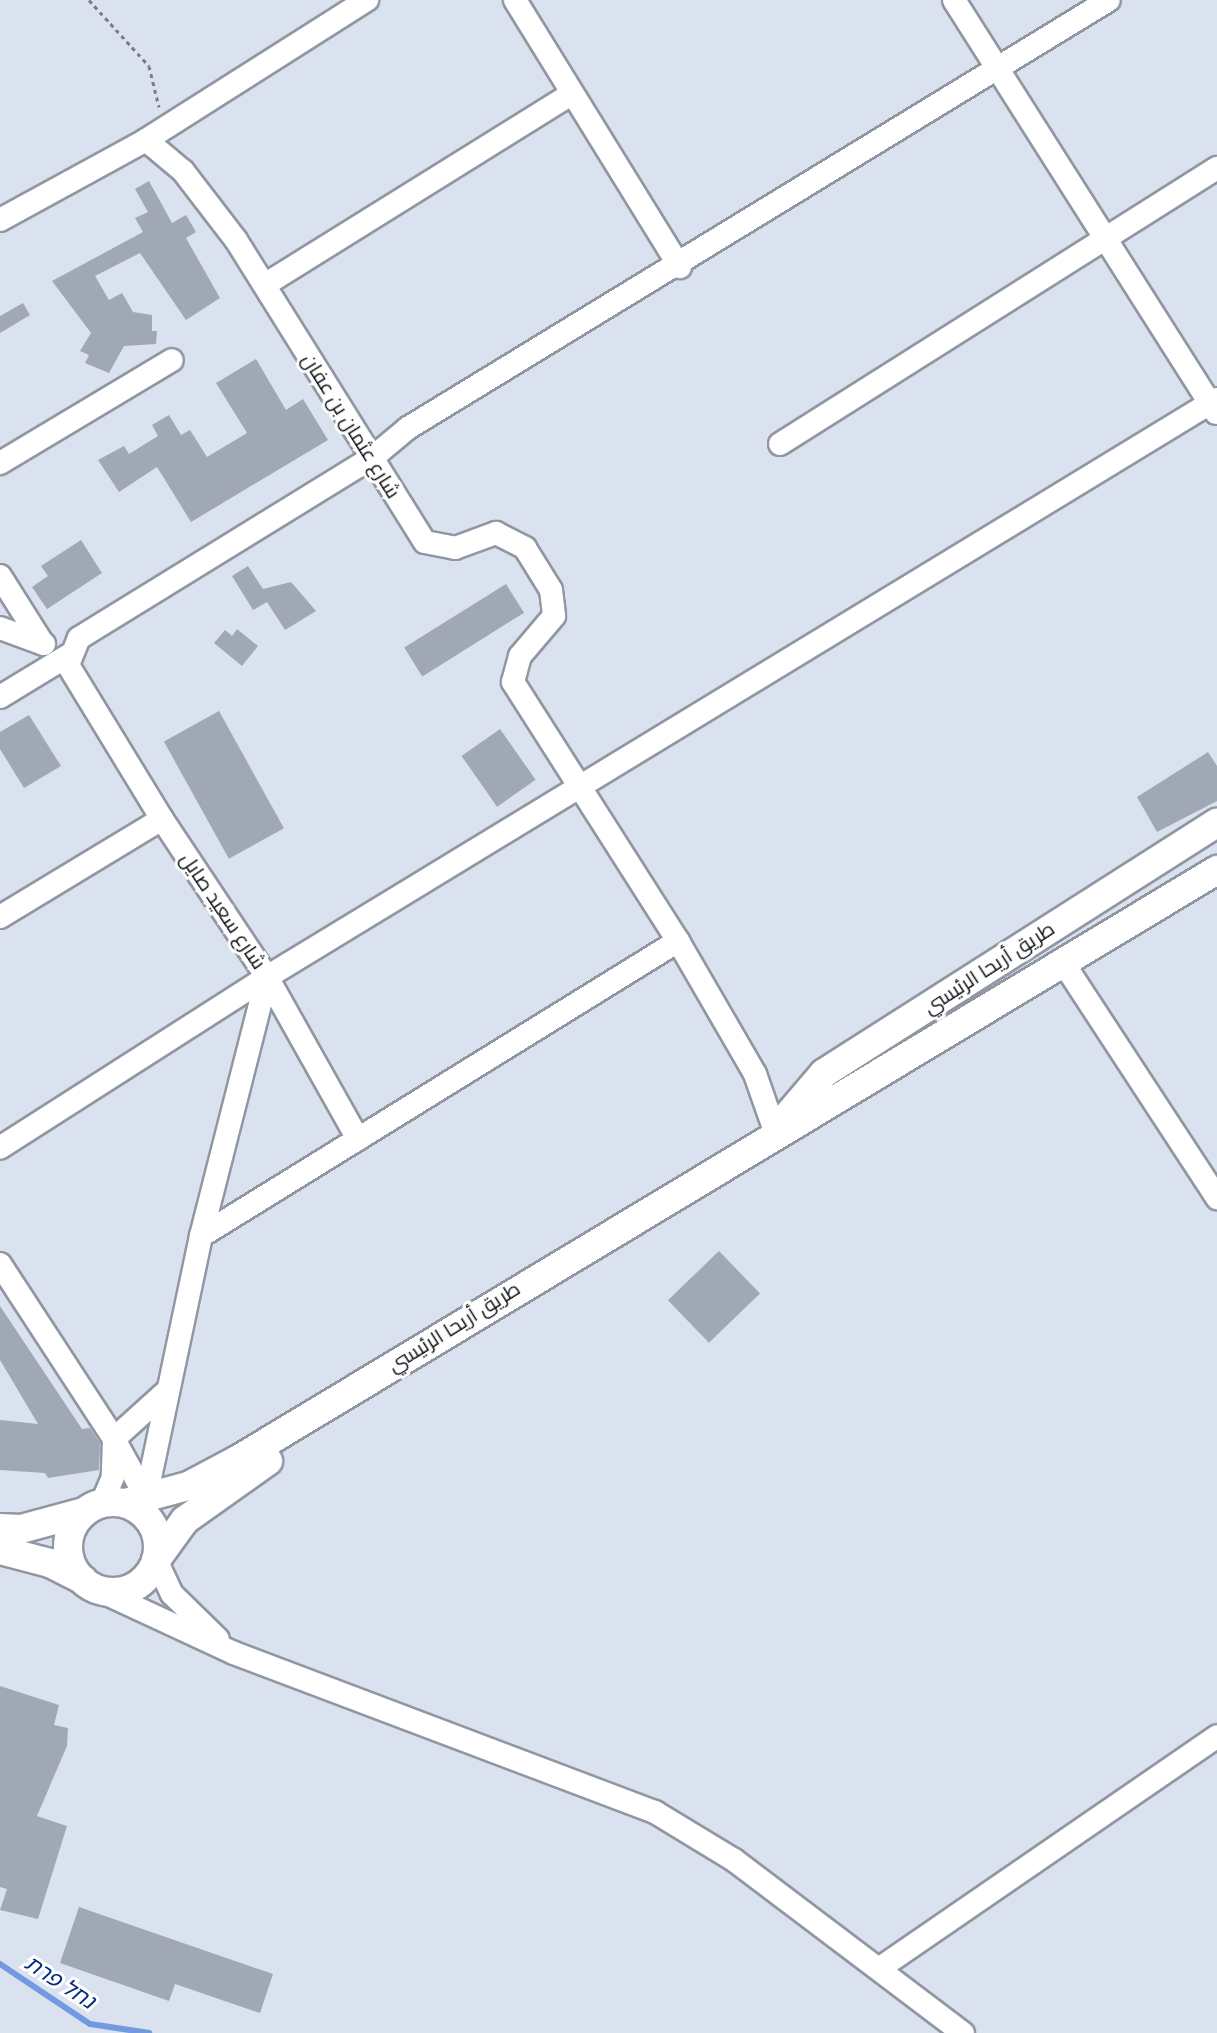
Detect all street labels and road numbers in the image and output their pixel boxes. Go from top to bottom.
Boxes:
street label: شارع عثمان بن عفان [297,349,405,503]
street label: شارع سعيد صايل [175,848,271,974]
street label: طريق أريحا الرئيسي [919,917,1059,1019]
street label: طريق أريحا الرئيسي [383,1277,525,1377]

